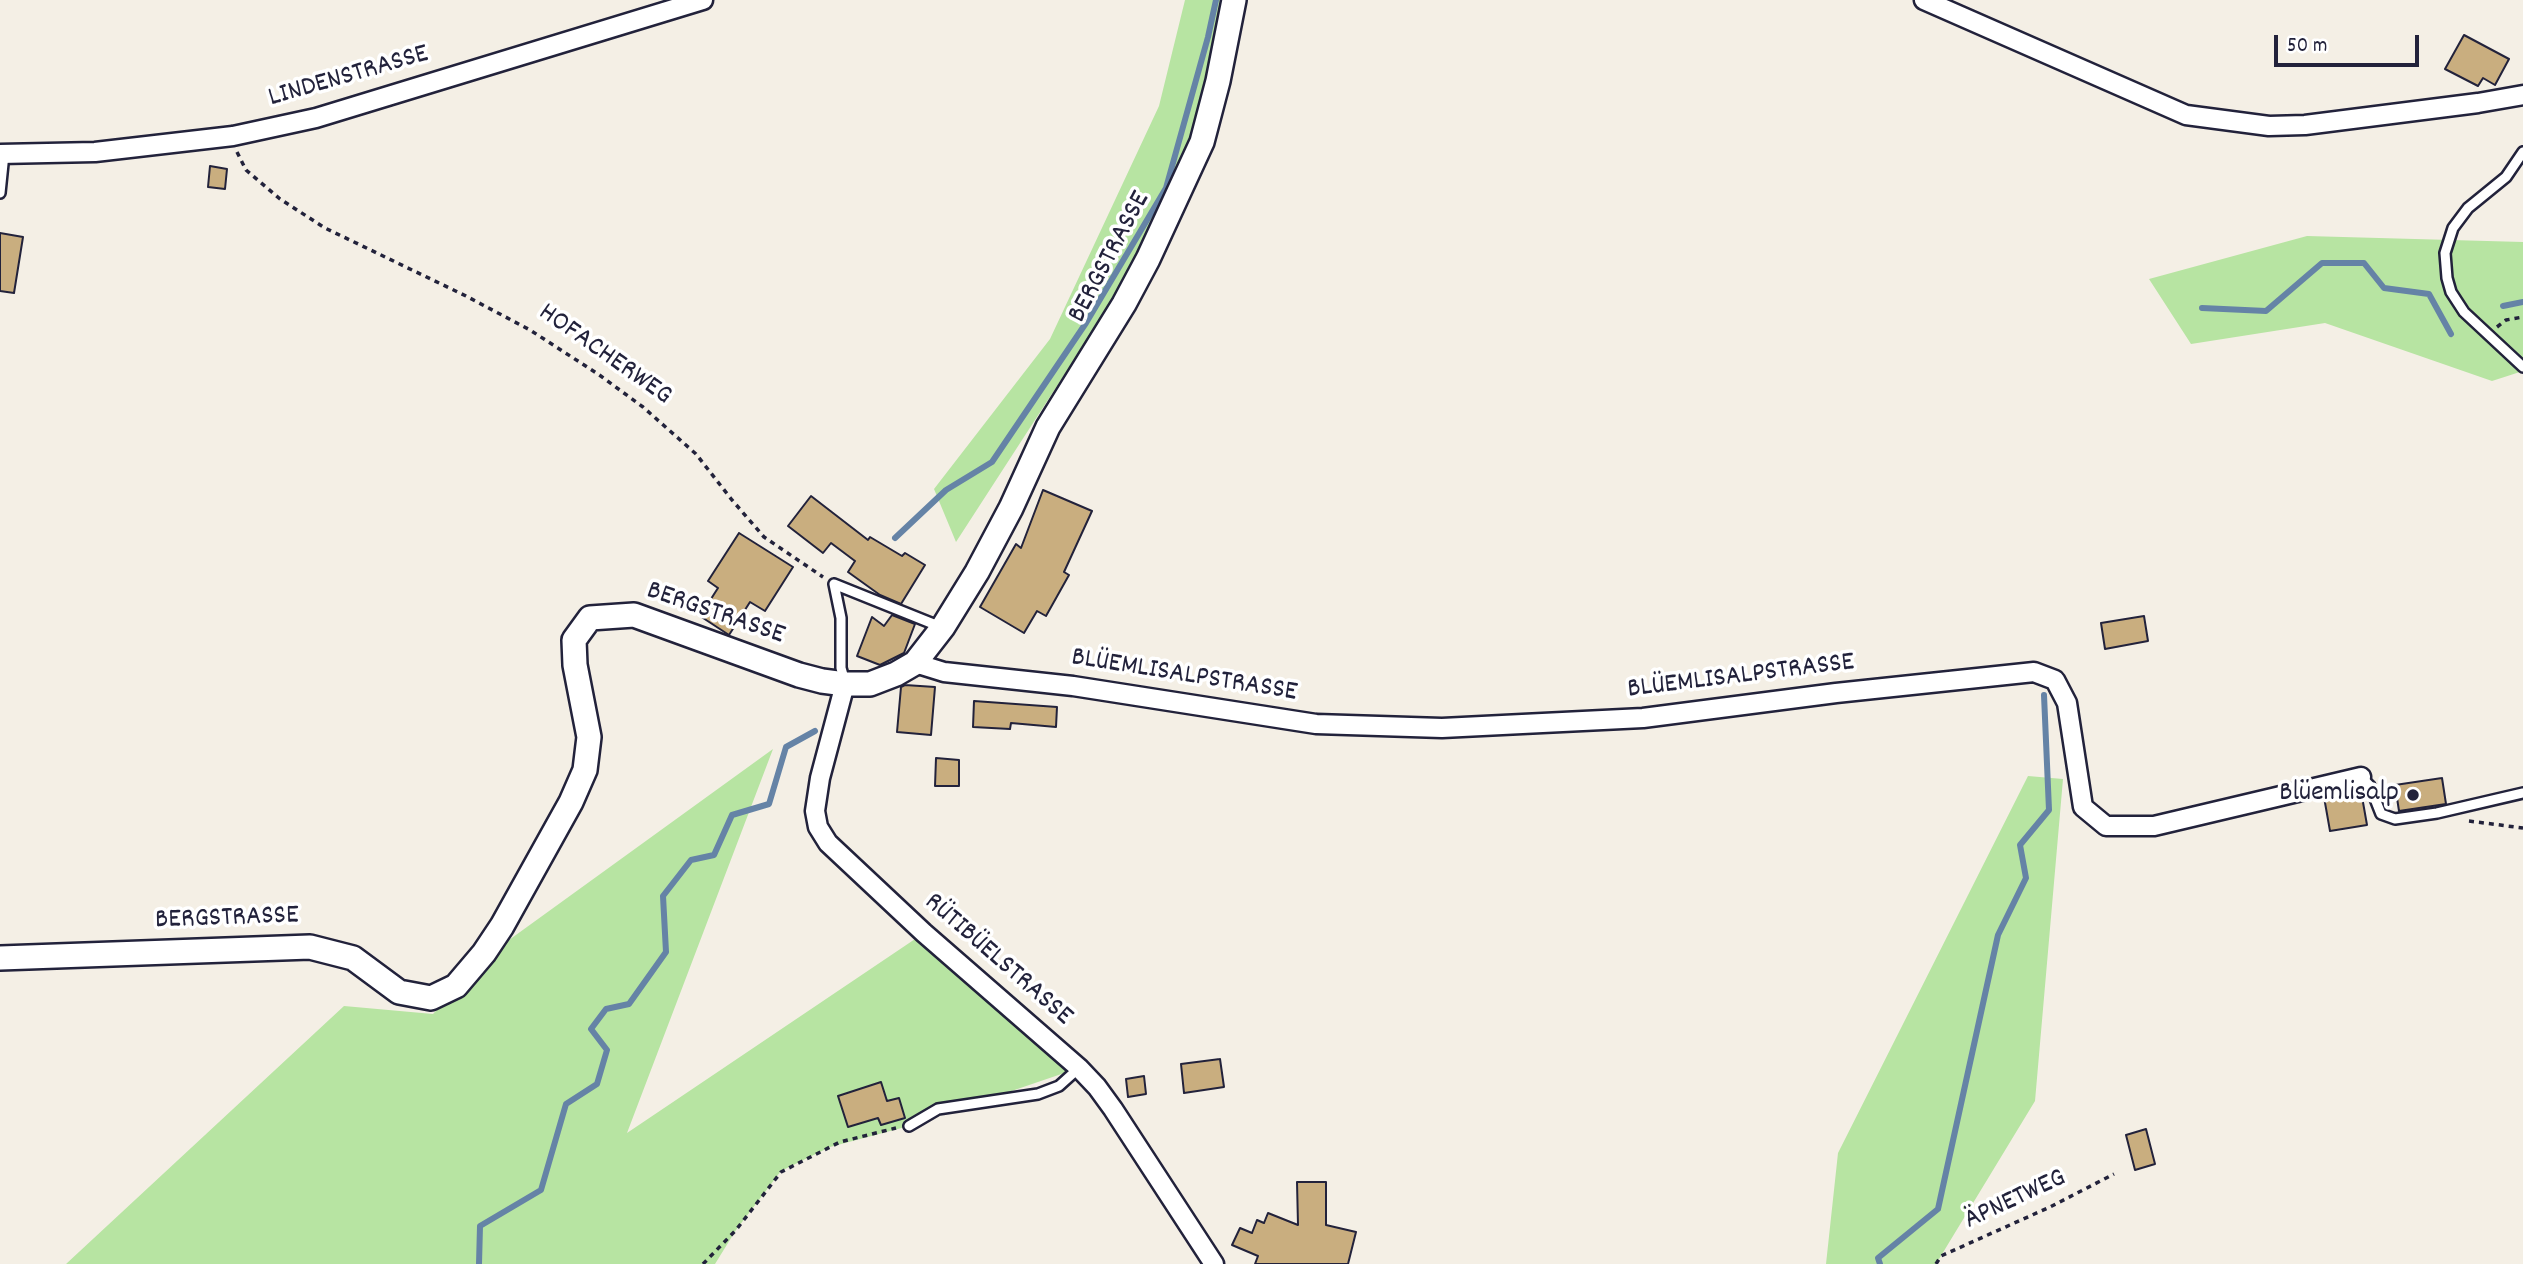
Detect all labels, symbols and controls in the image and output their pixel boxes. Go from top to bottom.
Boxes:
scale bar [2278,21,2423,65]
text: 50 m [2287,32,2327,62]
street label: LINDENSTRASSE [265,39,433,117]
street label: BERGSTRASSE [1062,187,1160,329]
street label: HOFACHERWEG [531,298,677,414]
street label: BERGSTRASSE [642,576,788,654]
street label: BLÜEMLISALPSTRASSE [1069,643,1299,711]
street label: BLÜEMLISALPSTRASSE [1626,647,1856,709]
place label: Blüemlisalp [2279,778,2399,812]
marker: Blüemlisalp [2405,787,2421,803]
street label: RÜTIBÜELSTRASSE [916,887,1078,1035]
street label: BERGSTRASSE [155,901,299,939]
street label: ÄPNETWEG [1960,1163,2072,1239]

